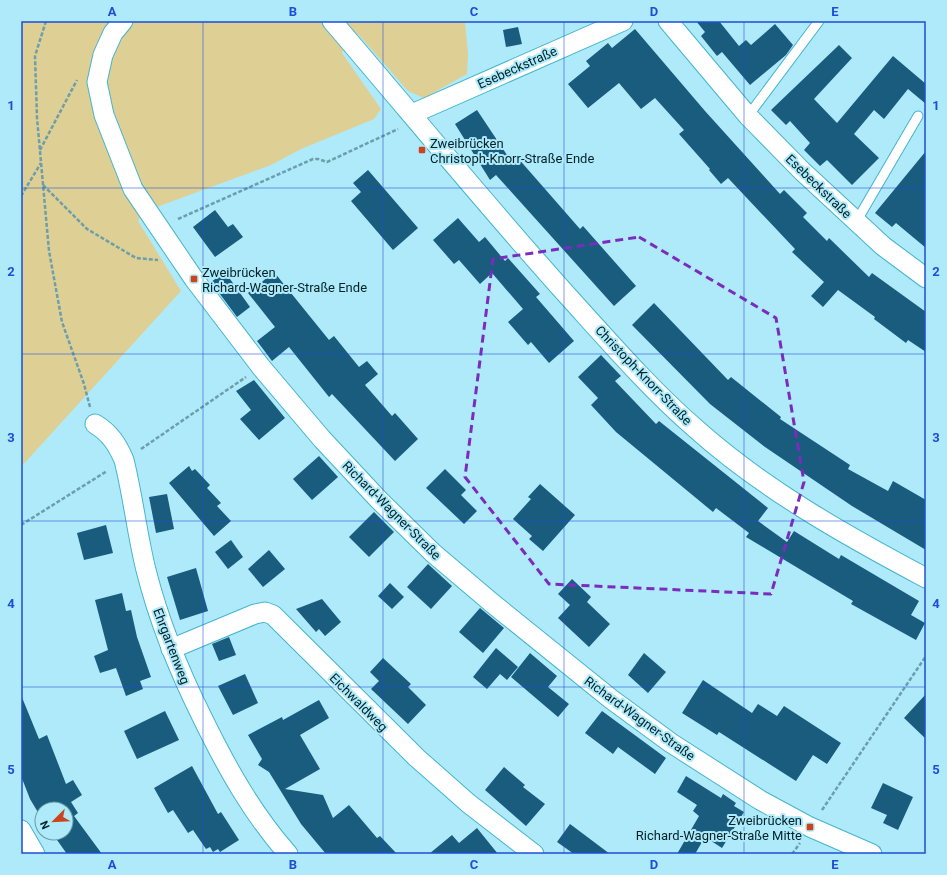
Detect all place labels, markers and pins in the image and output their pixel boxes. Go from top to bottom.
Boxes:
place label: Zweibrücken Christoph-Knorr-Straße Ende [430,136,594,166]
marker: Zweibrücken Christoph-Knorr-Straße Ende [417,145,427,155]
place label: Zweibrücken Richard-Wagner-Straße Ende [202,265,367,295]
marker: Zweibrücken Richard-Wagner-Straße Ende [189,274,199,284]
place label: Zweibrücken Richard-Wagner-Straße Mitte [636,813,802,843]
marker: Zweibrücken Richard-Wagner-Straße Mitte [805,822,815,832]

